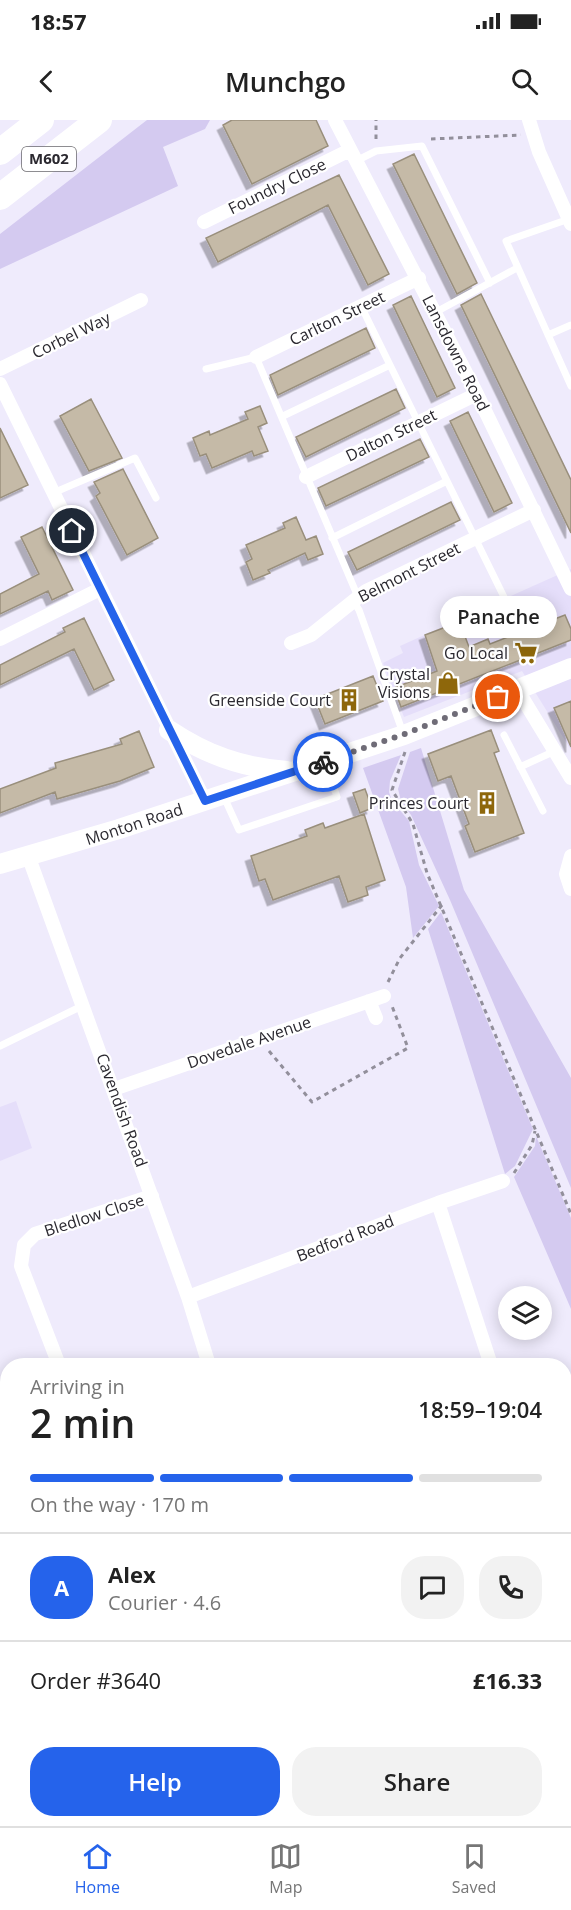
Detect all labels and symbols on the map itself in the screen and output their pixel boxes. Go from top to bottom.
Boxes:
road number: M602 [22,147,76,171]
street label: Foundry Close [224,153,330,219]
street label: Carlton Street [286,285,389,351]
street label: Lansdowne Road [417,291,495,415]
street label: Corbel Way [28,306,115,363]
street label: Dalton Street [342,403,440,466]
pin [46,505,97,556]
street label: Belmont Street [354,537,464,607]
callout: Panache [440,595,556,637]
supermarket icon: Go Local [513,640,539,666]
place label: Go Local [444,642,508,664]
place label: Crystal Visions [378,663,430,703]
shop icon: Crystal Visions [435,670,461,696]
pin [472,671,523,722]
building icon: Greenside Court [336,687,362,713]
place label: Greenside Court [209,689,331,711]
courier [293,732,353,792]
building icon: Princes Court [474,790,500,816]
place label: Princes Court [369,792,469,814]
street label: Monton Road [82,798,186,850]
street label: Dovedale Avenue [184,1010,314,1074]
street label: Cavendish Road [91,1050,153,1170]
street label: Bledlow Close [41,1189,147,1241]
street label: Bedford Road [293,1209,397,1267]

